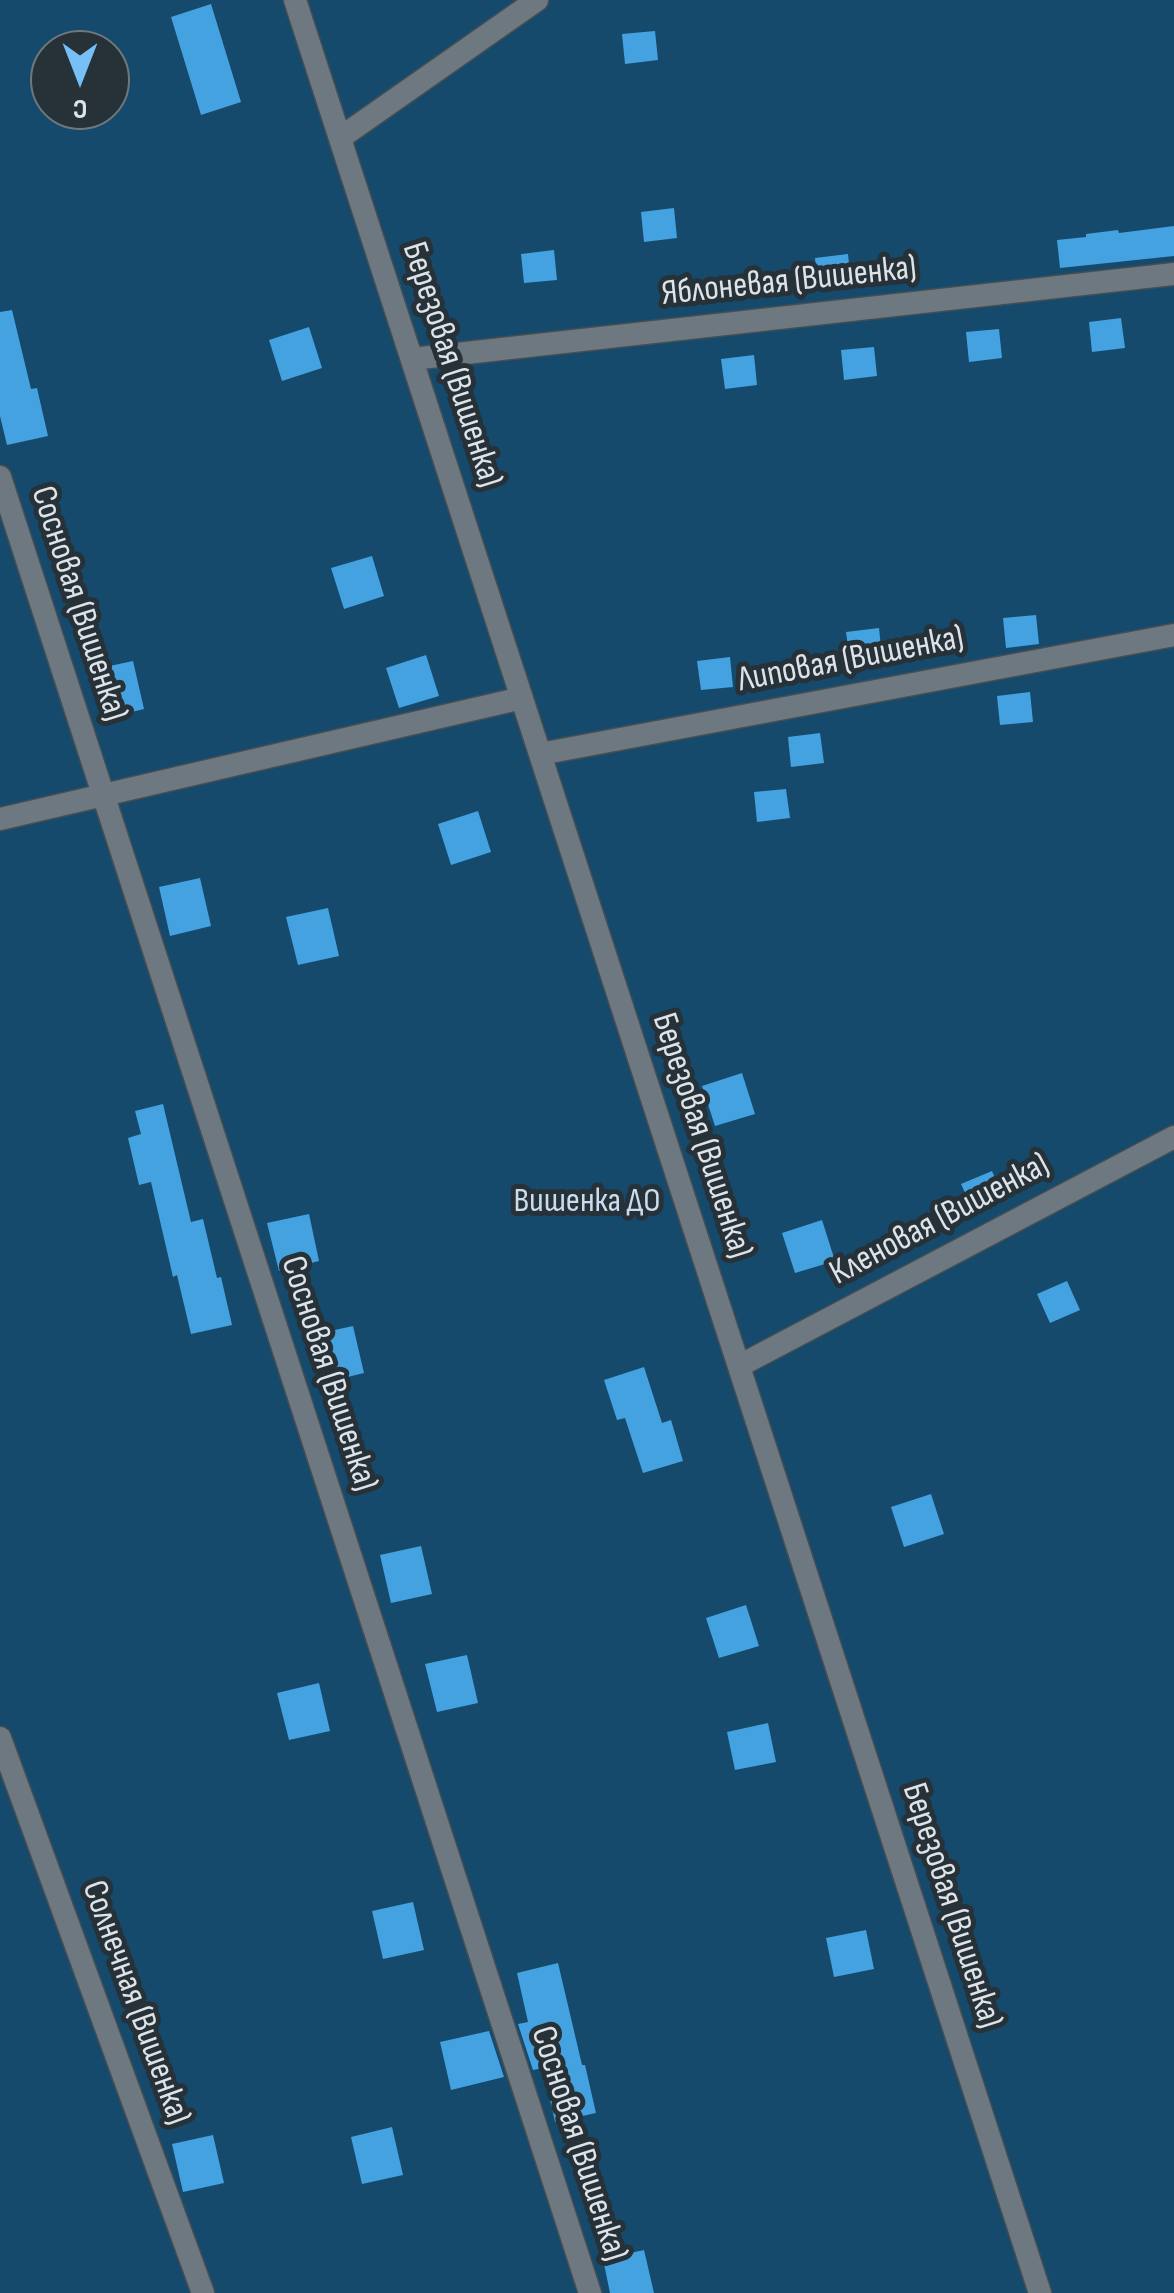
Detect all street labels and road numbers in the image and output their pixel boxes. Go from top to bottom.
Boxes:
street label: Березовая (Вишенка) [392,237,510,493]
street label: Яблоневая (Вишенка) [659,248,919,316]
street label: Сосновая (Вишенка) [20,481,136,727]
street label: Липовая (Вишенка) [735,618,967,702]
street label: Березовая (Вишенка) [642,1008,760,1264]
street label: Кленовая (Вишенка) [823,1145,1057,1295]
street label: Сосновая (Вишенка) [270,1251,386,1497]
street label: Березовая (Вишенка) [892,1778,1010,2034]
street label: Солнечная (Вишенка) [71,1875,199,2131]
street label: Сосновая (Вишенка) [520,2021,636,2267]

